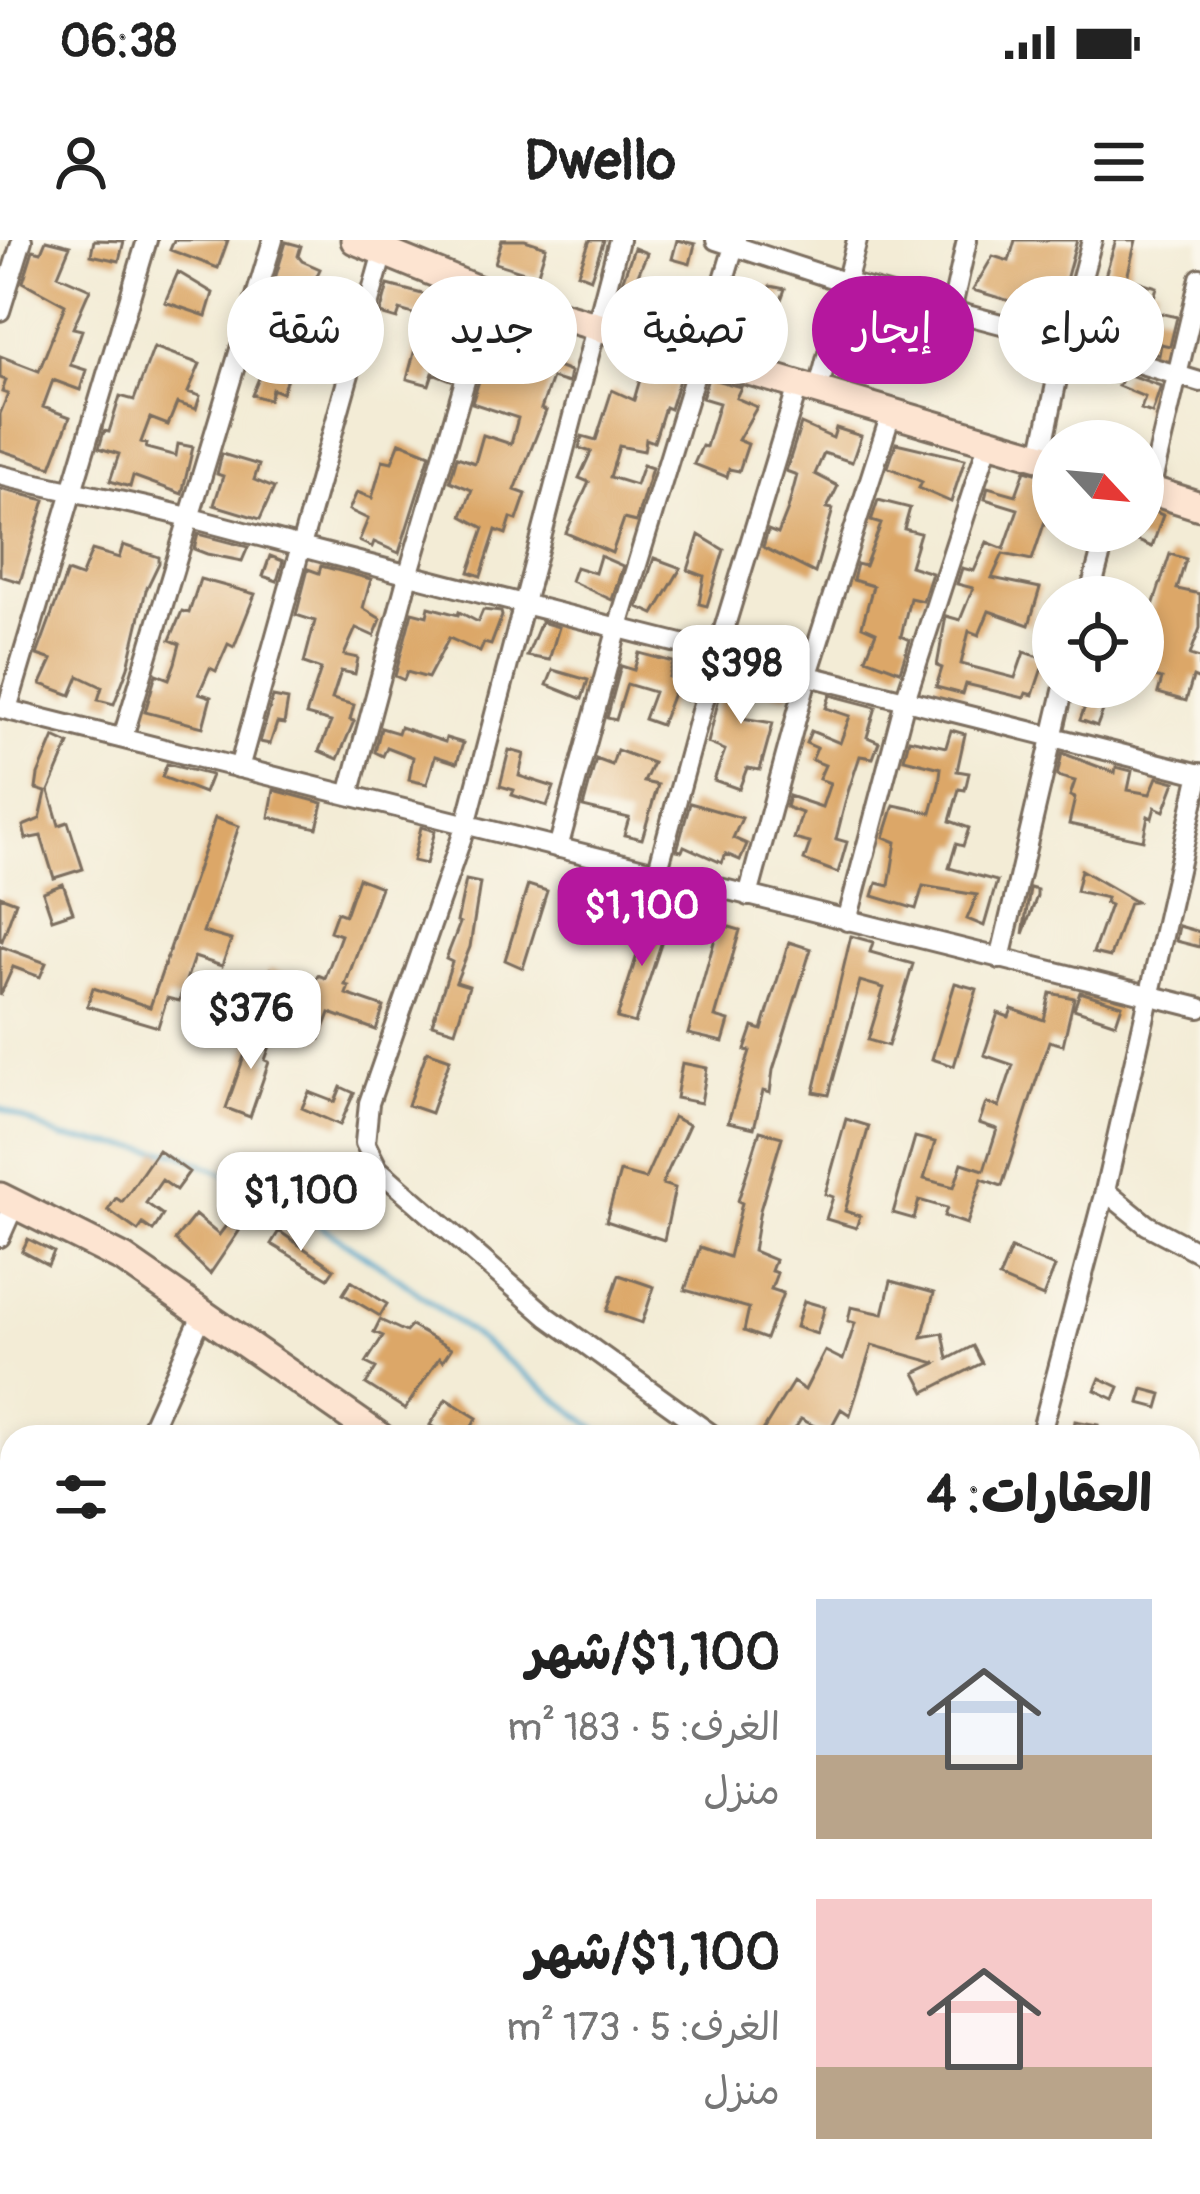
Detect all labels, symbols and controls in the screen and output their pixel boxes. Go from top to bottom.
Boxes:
text: 06:38 [60,14,177,70]
text: Dwello [524,128,676,196]
icon: person [48,129,114,195]
icon: menu [1086,129,1152,195]
chip: شقة [227,276,384,384]
chip: جديد [408,276,577,384]
chip: تصفية [601,276,788,384]
chip: إيجار [812,276,974,384]
chip: شراء [998,276,1164,384]
north arrow [1032,420,1164,552]
map controls [1032,420,1164,708]
button: locate [1032,576,1164,708]
pin: $398 [670,625,812,727]
text: $398 [700,639,782,688]
pin: $1,100 [544,867,740,969]
text: $1,100 [585,881,699,930]
pin: $376 [180,970,322,1072]
text: $376 [208,984,294,1033]
pin: $1,100 [203,1152,399,1254]
text: $1,100 [244,1166,358,1215]
text: العقارات: 4 [927,1463,1152,1527]
icon: filters [48,1464,114,1530]
text: $1,100/شهر [527,1621,780,1685]
icon: home [912,1647,1056,1791]
text: الغرف: 5 · 183 m² [507,1703,780,1752]
text: منزل [703,1767,780,1816]
text: $1,100/شهر [527,1921,780,1985]
icon: home [912,1947,1056,2091]
text: الغرف: 5 · 173 m² [506,2003,780,2052]
text: منزل [703,2067,780,2116]

